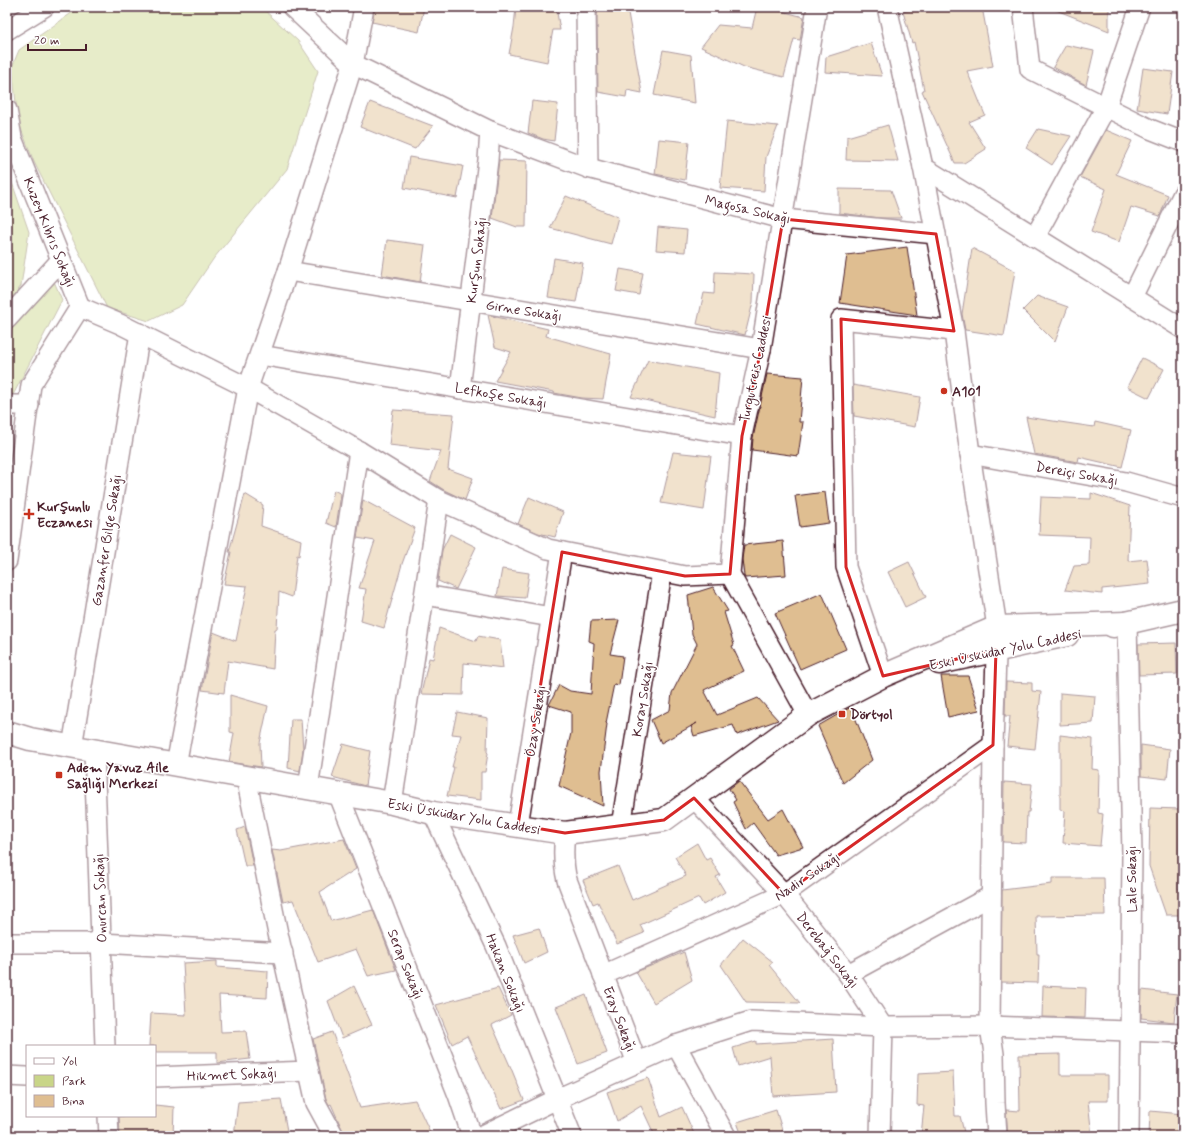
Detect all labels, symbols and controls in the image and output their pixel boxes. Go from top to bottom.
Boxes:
scale bar [28,26,86,52]
text: 20 m [34,33,60,49]
street label: Kuzey Kıbrıs Sokağı [19,175,79,290]
street label: Magosa Sokağı [703,191,792,231]
street label: Kurşun Sokağı [463,216,491,304]
street label: Girne Sokağı [484,296,563,326]
street label: Turgutreis Caddesi [736,314,777,424]
street label: Lefkoşe Sokağı [453,379,548,413]
place label: A101 [952,383,981,401]
marker: A101 [939,386,949,396]
street label: Dereiçi Sokağı [1034,458,1119,490]
street label: Gazanfer Bilge Sokağı [88,473,128,608]
place label: Kurşunlu Eczanesi [37,498,93,532]
marker: Kurşunlu Eczanesi [24,509,34,519]
street label: Eski Üsküdar Yolu Caddesi [927,625,1083,675]
street label: Koray Sokağı [628,660,658,738]
street label: Özay Sokağı [521,684,551,758]
place label: Dörtyol [850,706,893,724]
marker: Dörtyol [837,709,847,719]
place label: Adem Yavuz Aile Sağlığı Merkezi [67,759,169,794]
marker: Adem Yavuz Aile Sağlığı Merkezi [54,770,64,780]
street label: Eski Üsküdar Yolu Caddesi [386,795,542,839]
street label: Lale Sokağı [1123,845,1141,913]
street label: Nadir Sokağı [771,848,844,905]
street label: Onurcan Sokağı [90,853,112,943]
street label: Derebağ Sokağı [792,909,863,992]
street label: Serap Sokağı [383,927,427,1002]
street label: Hakan Sokağı [481,931,529,1016]
street label: Eray Sokağı [598,984,640,1055]
legend [26,1045,156,1117]
text: Yol [62,1054,77,1070]
street label: Hikmet Sokağı [187,1064,277,1086]
text: Park [62,1074,86,1090]
text: Bina [62,1094,85,1110]

